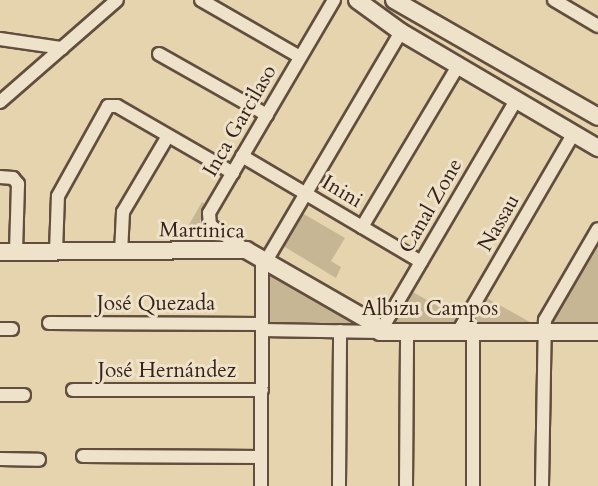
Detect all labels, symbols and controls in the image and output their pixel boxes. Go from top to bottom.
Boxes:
street label: Inca Garcilaso [198,61,282,181]
street label: Canal Zone [394,154,468,258]
street label: Inini [317,170,367,214]
street label: Nassau [473,190,525,256]
street label: Martinica [159,218,245,244]
street label: José Quezada [97,291,215,317]
street label: Albizu Campos [362,296,498,322]
street label: José Hernández [98,358,236,384]

